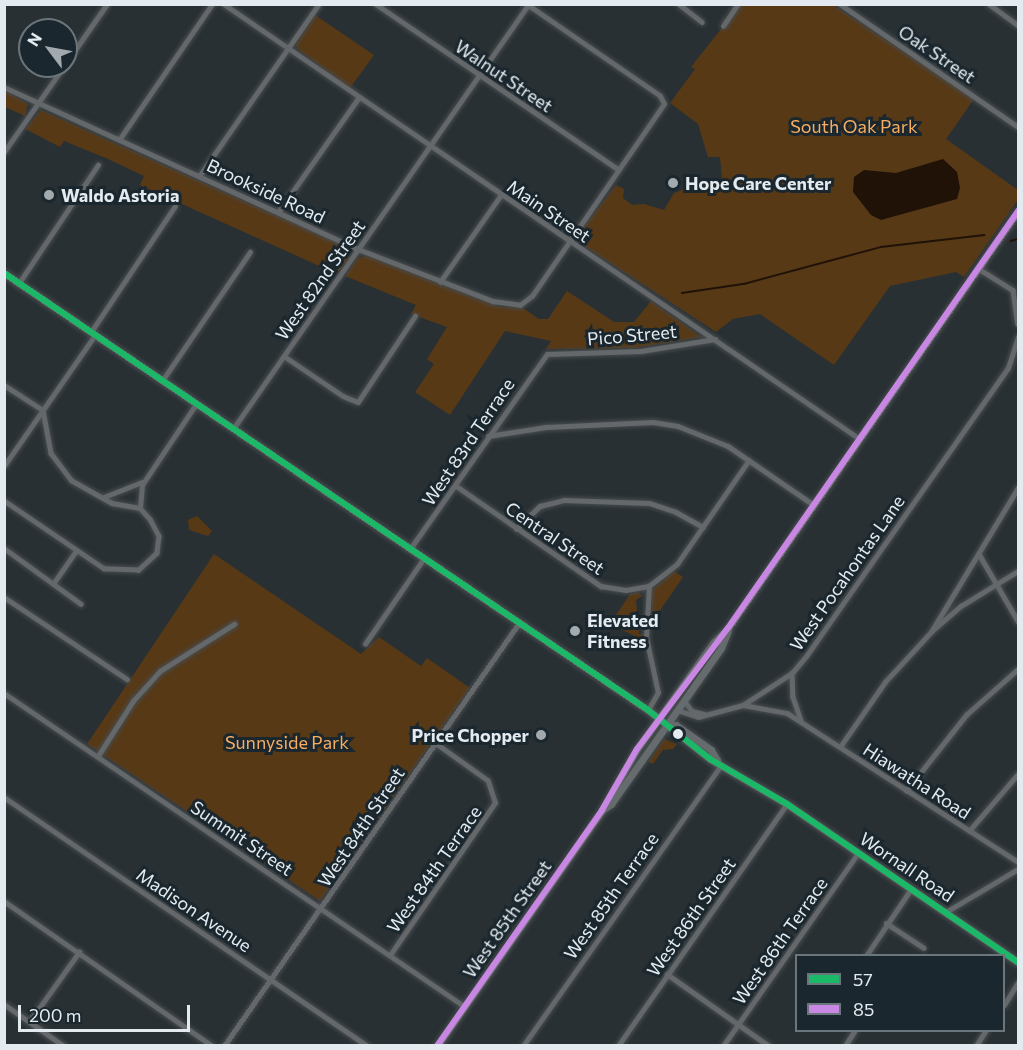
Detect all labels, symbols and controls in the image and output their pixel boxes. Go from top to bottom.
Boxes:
north arrow [18,18,78,78]
street label: Oak Street [894,20,980,88]
text: N [23,29,45,49]
street label: Walnut Street [451,35,557,117]
park label: South Oak Park [790,115,918,137]
street label: Brookside Road [203,154,329,228]
place label: Hope Care Center [685,172,831,194]
street label: Main Street [503,175,595,247]
marker: Hope Care Center [666,176,680,190]
place label: Waldo Astoria [61,184,179,206]
marker: Waldo Astoria [42,188,56,202]
street label: West 82nd Street [271,216,369,344]
street label: Pico Street [586,320,678,350]
street label: West 83rd Terrace [417,374,519,510]
street label: West Pocahontas Lane [785,491,909,655]
street label: Central Street [501,497,609,579]
place label: Elevated Fitness [587,610,658,652]
marker: Elevated Fitness [568,624,582,638]
place label: Price Chopper [412,724,529,746]
marker: Price Chopper [534,728,548,742]
unlabelled marker [672,728,684,740]
park label: Sunnyside Park [225,731,349,753]
street label: Hiawatha Road [859,738,975,824]
street label: West 84th Street [313,763,409,891]
street label: Summit Street [187,796,297,880]
street label: West 84th Terrace [382,801,486,937]
street label: Wornall Road [856,827,958,907]
street label: West 85th Terrace [559,829,663,963]
street label: West 86th Street [642,854,740,980]
street label: West 85th Street [458,856,556,982]
street label: Madison Avenue [132,864,256,956]
street label: West 86th Terrace [728,873,832,1009]
legend [795,954,1005,1032]
text: 57 [853,968,873,990]
scale bar [21,993,194,1031]
text: 85 [853,998,874,1020]
text: 200 m [29,1004,82,1026]

